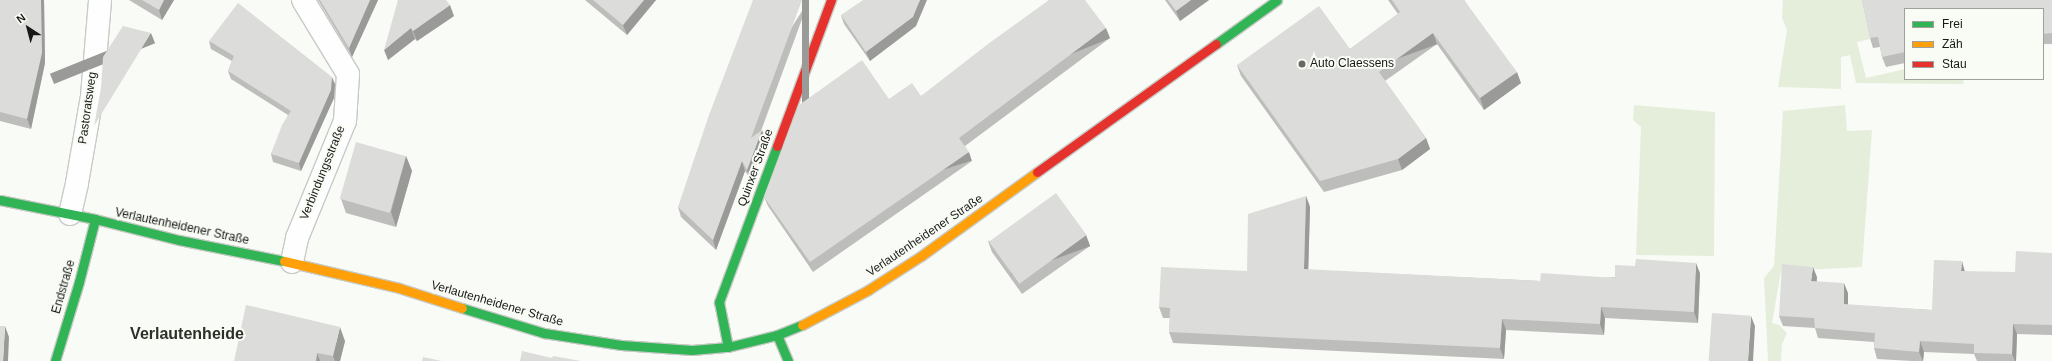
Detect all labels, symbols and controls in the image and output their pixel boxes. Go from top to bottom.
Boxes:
north arrow [8,8,48,48]
legend [1904,8,2044,80]
text: N [14,11,28,25]
text: Frei [1942,17,1963,31]
text: Zäh [1942,37,1963,51]
place label: Auto Claessens [1310,57,1394,71]
text: Stau [1942,57,1967,71]
marker: Auto Claessens [1297,59,1307,69]
street label: Pastoratsweg [76,71,100,145]
street label: Verbindungsstraße [297,124,349,222]
street label: Quinxer Straße [735,127,777,209]
street label: Verlautenheidener Straße [864,192,986,280]
street label: Verlautenheidener Straße [114,206,250,248]
street label: Endstraße [49,258,79,316]
street label: Verlautenheidener Straße [429,278,565,330]
district label: Verlautenheide [130,324,244,344]

